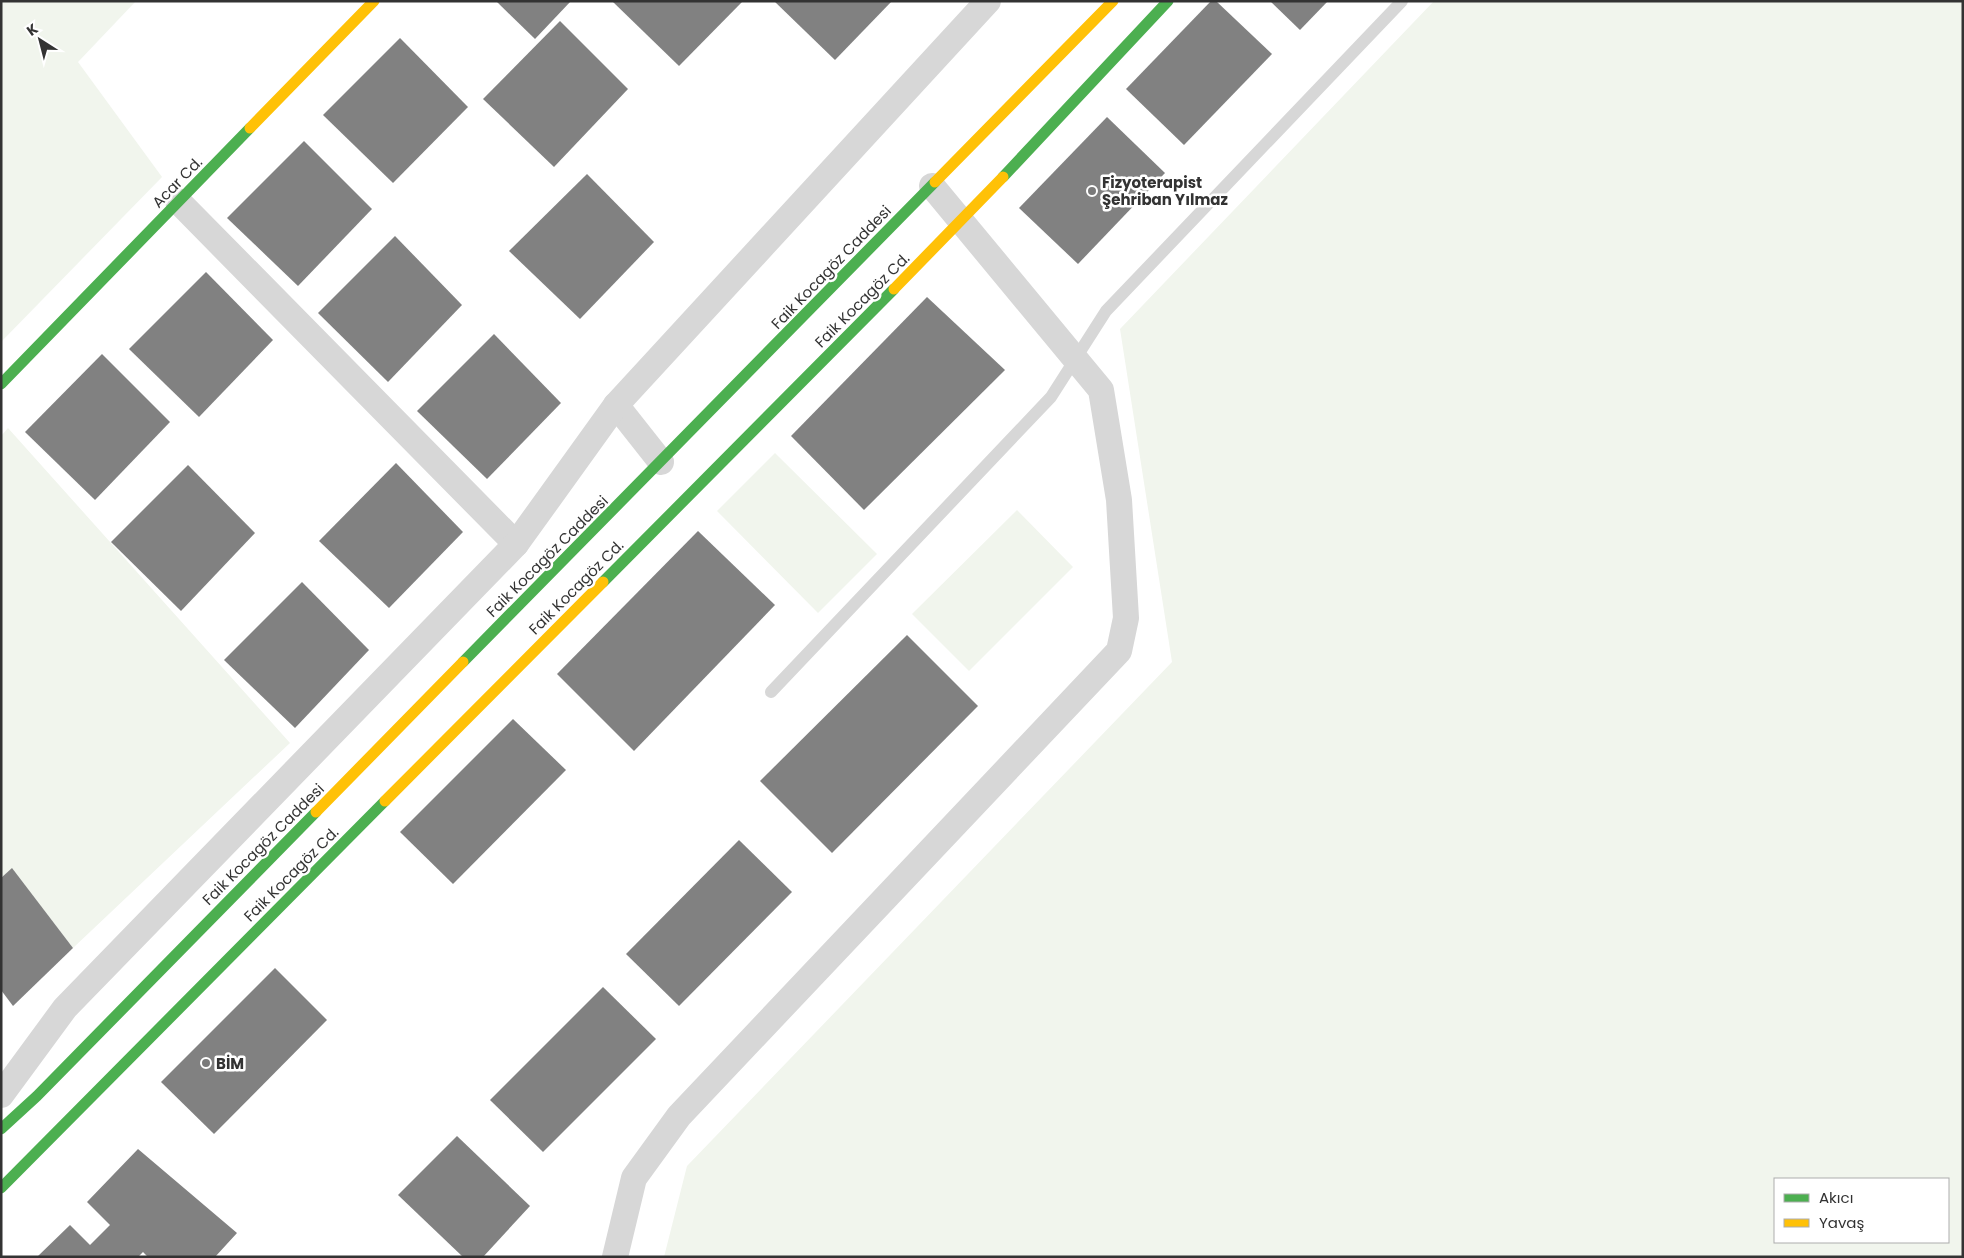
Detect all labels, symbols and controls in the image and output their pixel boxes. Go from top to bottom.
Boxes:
north arrow [15,15,65,65]
text: K [23,18,42,40]
street label: Acar Cd. [147,152,207,212]
place label: Fizyoterapist Şehriban Yılmaz [1102,172,1228,210]
marker: Fizyoterapist Şehriban Yılmaz [1086,185,1098,197]
street label: Faik Kocagöz Caddesi [766,201,896,333]
street label: Faik Kocagöz Cd. [810,248,914,352]
street label: Faik Kocagöz Caddesi [481,490,613,622]
street label: Faik Kocagöz Cd. [524,535,628,639]
street label: Faik Kocagöz Caddesi [197,778,329,910]
street label: Faik Kocagöz Cd. [239,822,343,926]
place label: BİM [216,1053,244,1074]
marker: BİM [200,1057,212,1069]
legend [1774,1178,1949,1243]
text: Akıcı [1819,1187,1853,1208]
text: Yavaş [1819,1212,1864,1233]

